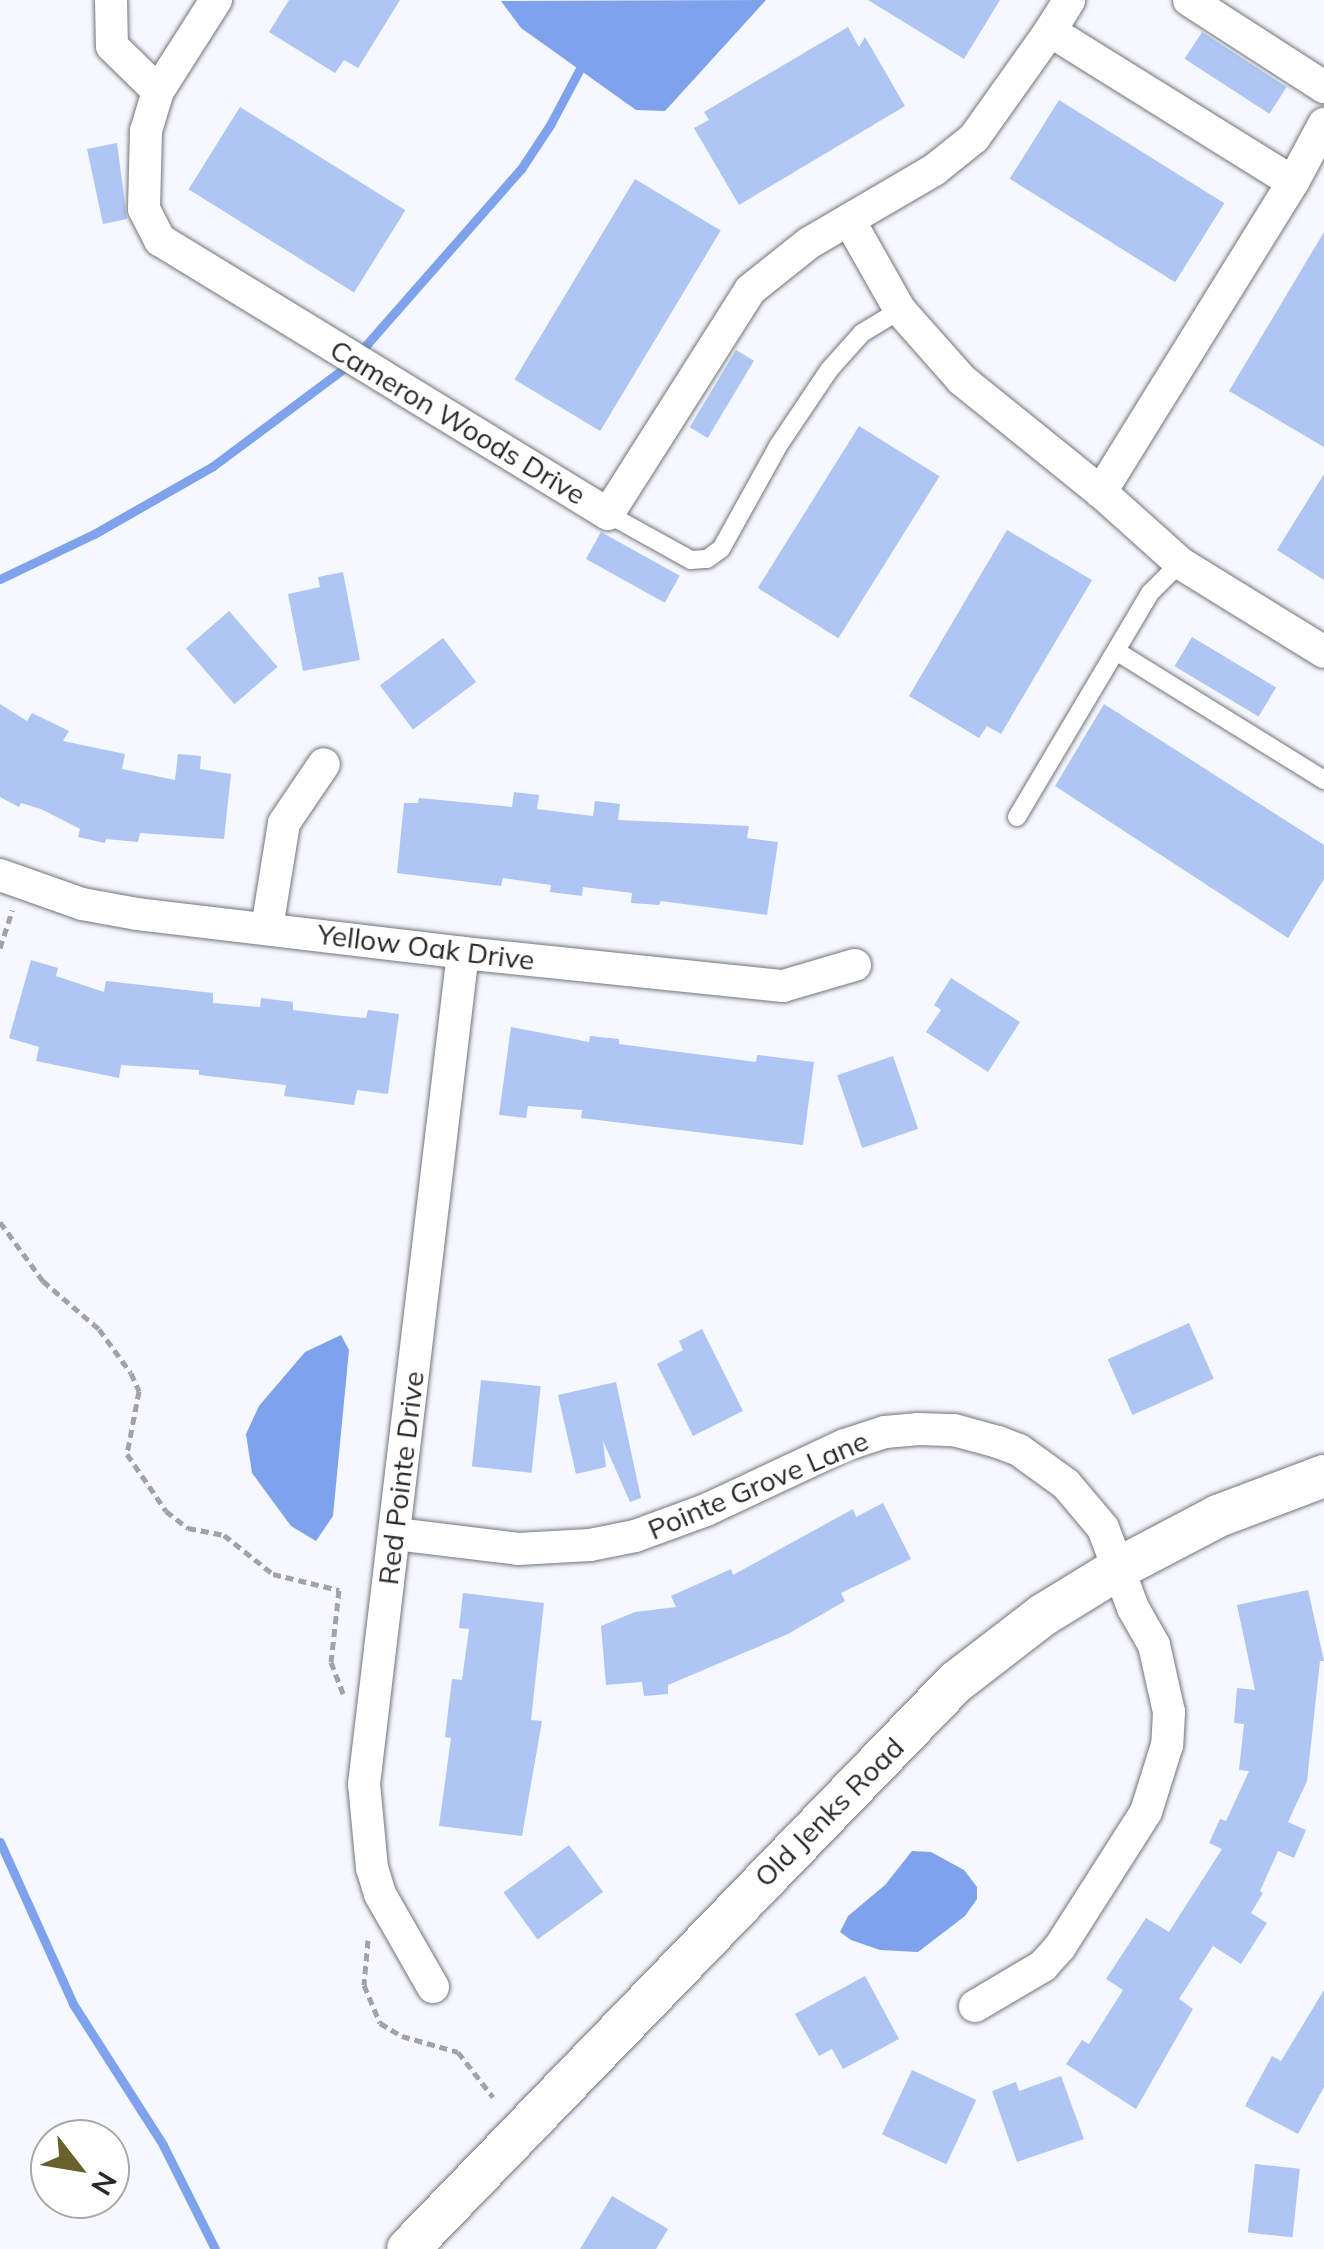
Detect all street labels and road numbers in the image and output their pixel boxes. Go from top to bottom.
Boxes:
street label: Cameron Woods Drive [324,332,592,512]
street label: Yellow Oak Drive [315,917,537,977]
street label: Red Pointe Drive [371,1369,431,1587]
street label: Pointe Grove Lane [643,1423,873,1547]
street label: Old Jenks Road [747,1730,911,1894]

